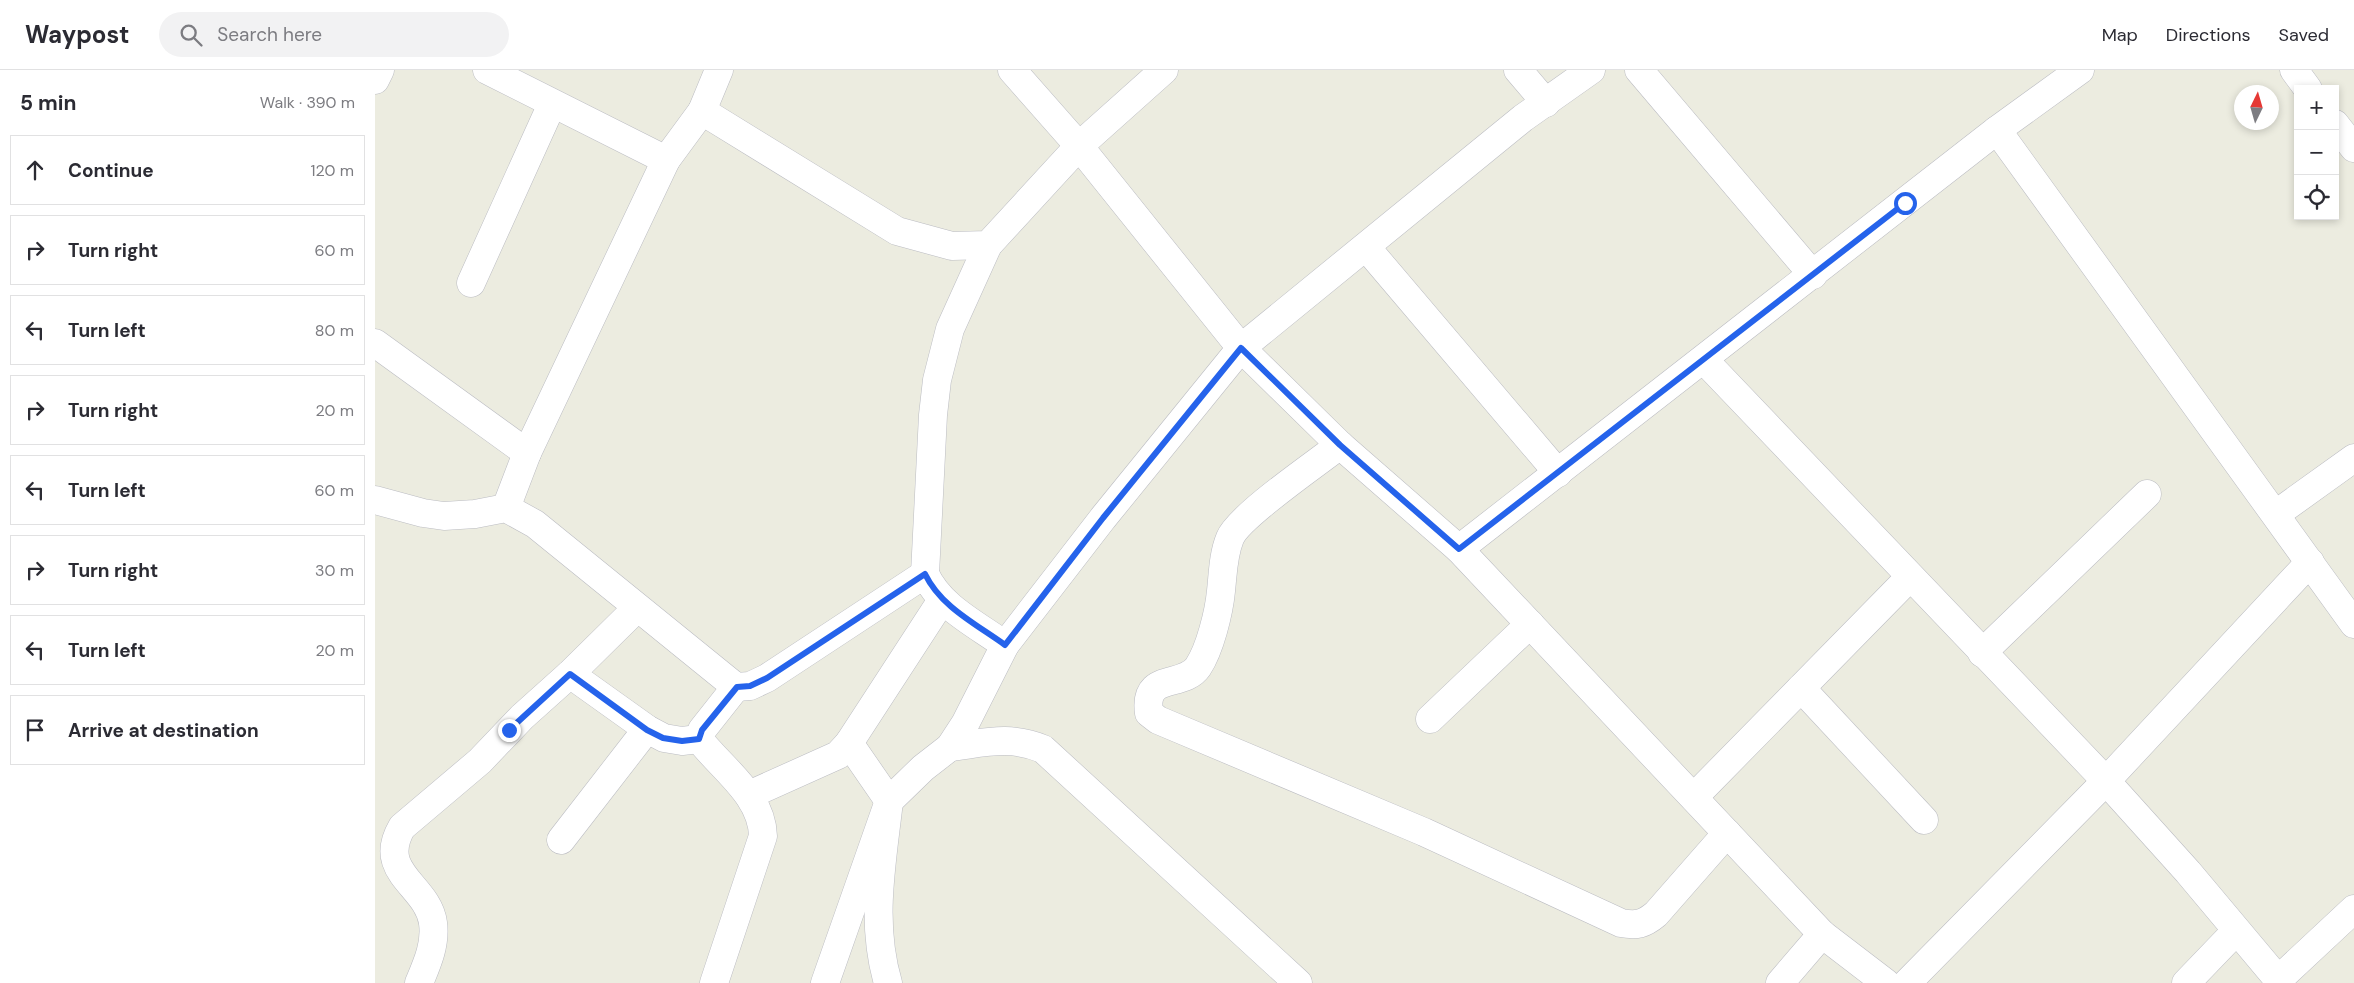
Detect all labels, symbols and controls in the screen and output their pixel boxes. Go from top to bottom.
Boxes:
search box [159,12,509,57]
text: Waypost [25,19,129,50]
icon: search [177,21,205,49]
text: Search here [217,22,322,47]
text: Map [2102,23,2138,47]
text: Directions [2166,23,2251,47]
text: Saved [2279,23,2329,47]
north arrow [2234,85,2279,130]
map controls [2294,85,2339,220]
button: + [2294,85,2339,130]
text: 5 min [20,89,76,117]
text: Walk · 390 m [260,92,355,113]
button: − [2294,130,2339,175]
icon: ahead [21,156,49,184]
text: Continue [68,158,154,183]
text: 120 m [310,160,354,181]
button: locate [2294,175,2339,220]
route start [1894,192,1917,215]
icon: right [21,236,49,264]
text: Turn right [68,238,158,263]
text: 60 m [314,240,354,261]
icon: left [21,316,49,344]
text: Turn left [68,318,146,343]
text: 80 m [315,320,354,341]
icon: right [21,396,49,424]
text: Turn right [68,398,158,423]
text: 20 m [315,400,354,421]
icon: left [21,476,49,504]
text: Turn left [68,478,146,503]
text: 60 m [314,480,354,501]
icon: right [21,556,49,584]
text: Turn right [68,558,158,583]
text: 30 m [315,560,354,581]
icon: left [21,636,49,664]
text: Turn left [68,638,146,663]
text: 20 m [315,640,354,661]
icon: arrive [21,716,49,744]
text: Arrive at destination [68,718,259,743]
route end [498,719,521,742]

